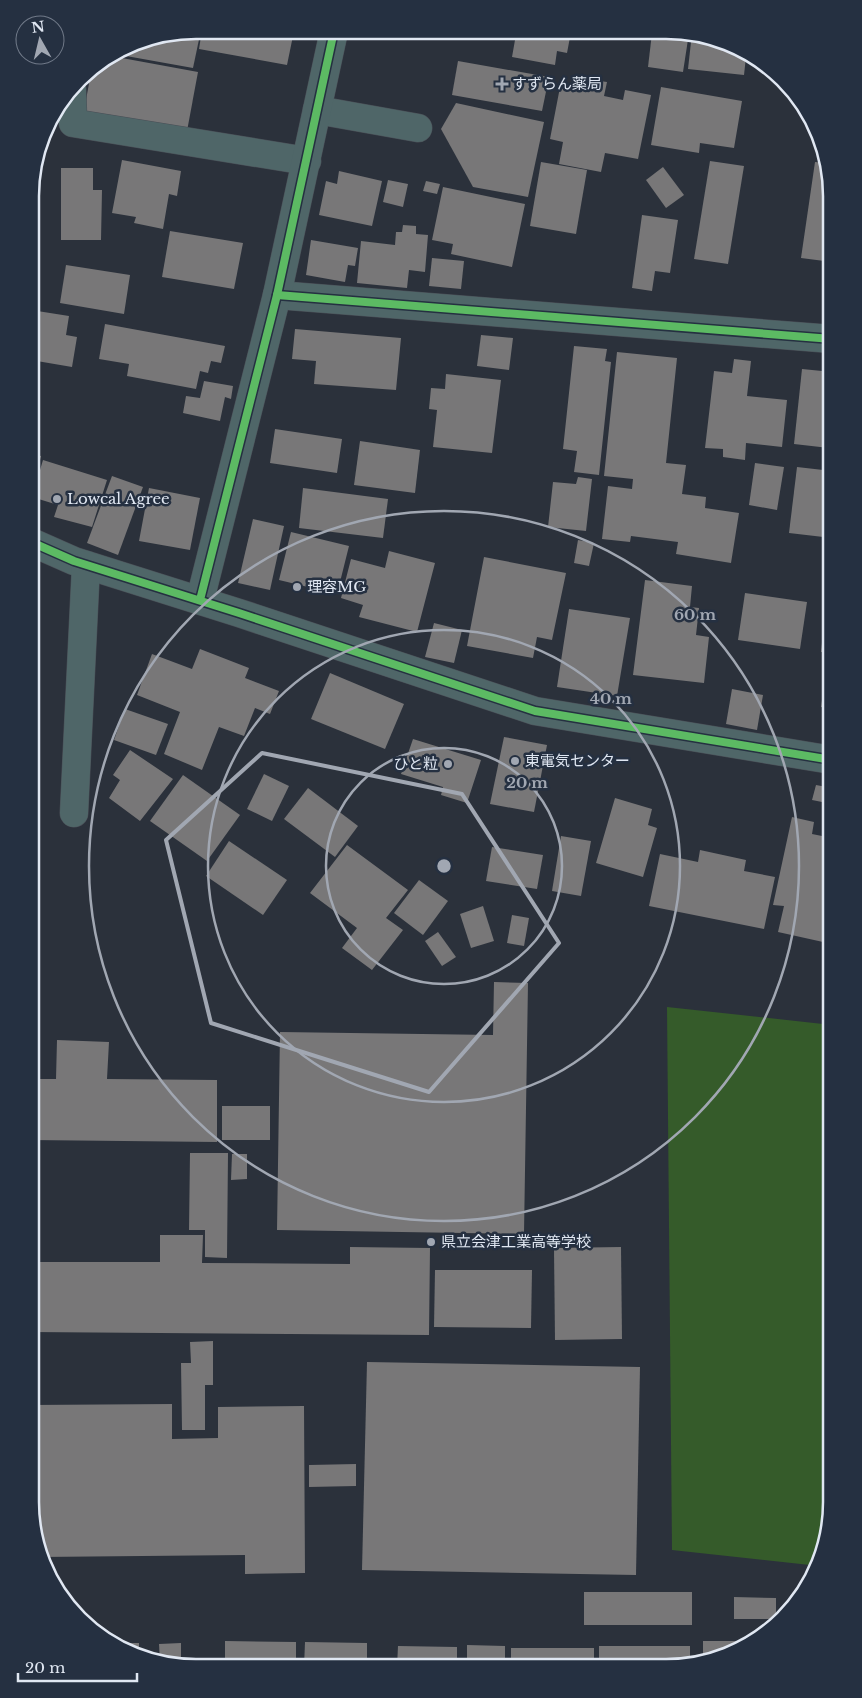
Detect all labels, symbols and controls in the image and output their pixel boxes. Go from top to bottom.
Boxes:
north arrow [15,15,65,65]
text: N [30,17,46,37]
place label: すずらん薬局 [512,74,602,93]
marker: すずらん薬局 [496,78,508,90]
place label: Lowcal Agree [67,489,170,508]
marker: Lowcal Agree [51,493,63,505]
place label: 理容MG [307,577,366,596]
marker: 理容MG [291,581,303,593]
text: 60 m [674,605,716,624]
text: 40 m [590,689,632,708]
place label: 東電気センター [525,751,630,770]
place label: ひと粒 [393,754,438,773]
marker: 東電気センター [509,755,521,767]
marker: ひと粒 [442,758,454,770]
text: 20 m [506,773,548,792]
centre of rings [435,857,453,875]
place label: 県立会津工業高等学校 [441,1232,591,1251]
marker: 県立会津工業高等学校 [425,1236,437,1248]
scale bar [18,1650,136,1682]
text: 20 m [25,1658,65,1677]

